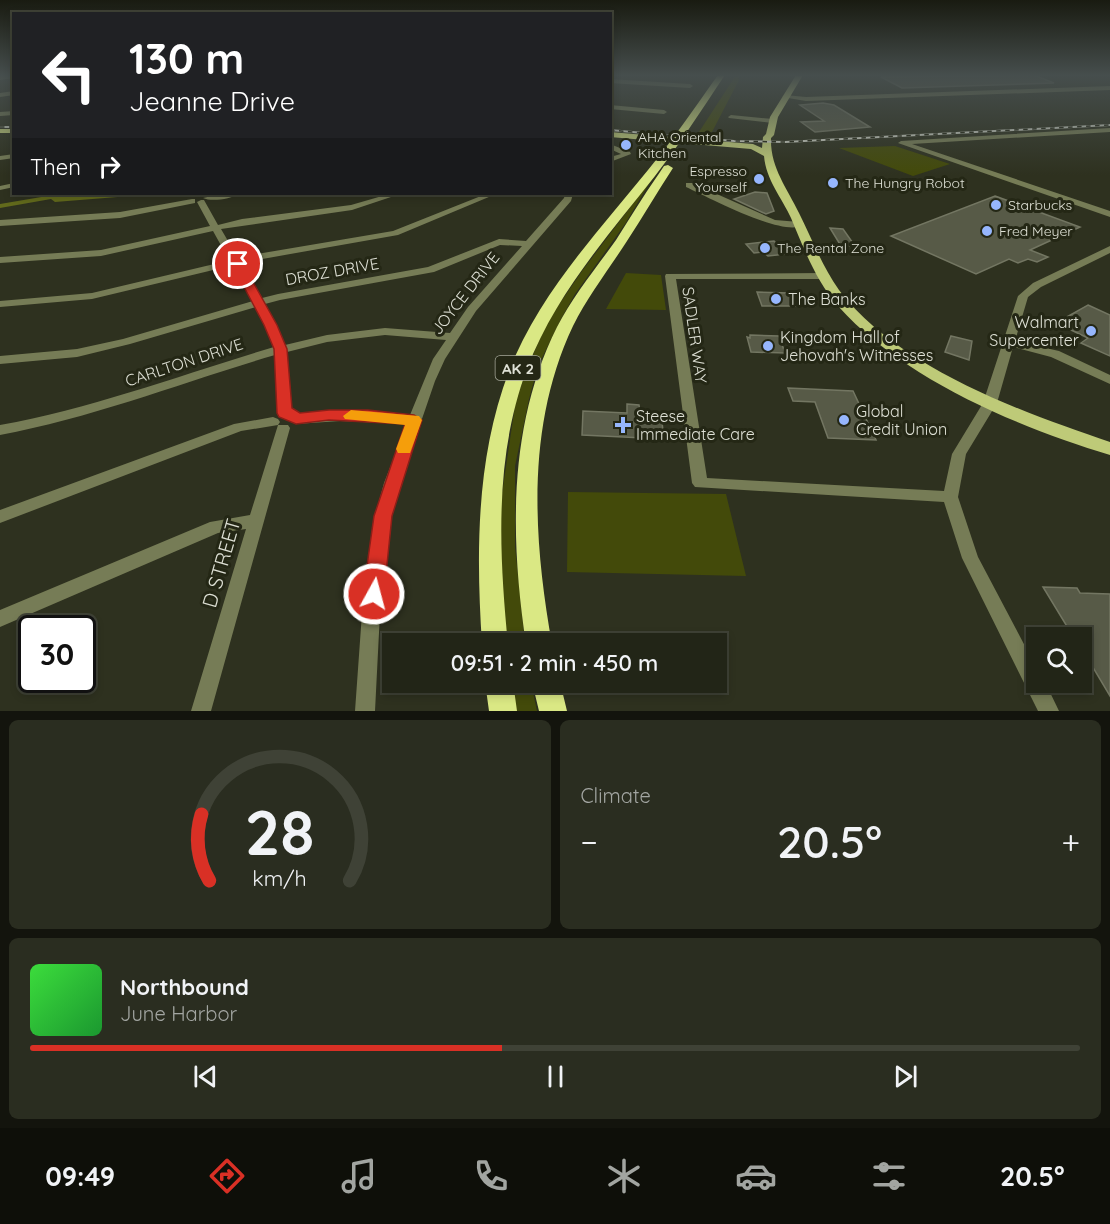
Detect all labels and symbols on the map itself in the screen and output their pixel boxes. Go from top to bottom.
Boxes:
place label: AHA Oriental Kitchen [638,128,722,162]
marker: AHA Oriental Kitchen [619,138,633,152]
place label: Espresso Yourself [689,162,747,196]
marker: Espresso Yourself [752,172,766,186]
place label: The Hungry Robot [845,174,965,192]
marker: The Hungry Robot [826,176,840,190]
place label: Starbucks [1008,196,1072,214]
marker: Starbucks [989,198,1003,212]
place label: Fred Meyer [999,222,1073,240]
marker: Fred Meyer [980,224,994,238]
pin [212,238,263,289]
place label: The Rental Zone [777,239,884,257]
marker: The Rental Zone [758,241,772,255]
street label: JOYCE DRIVE [427,248,503,338]
street label: DROZ DRIVE [284,253,380,289]
street label: SADLER WAY [678,285,712,385]
place label: The Banks [788,289,866,309]
marker: The Banks [769,292,783,306]
place label: Walmart Supercenter [989,312,1079,350]
marker: Walmart Supercenter [1084,324,1098,338]
place label: Kingdom Hall of Jehovah's Witnesses [780,327,933,365]
street label: CARLTON DRIVE [123,334,245,390]
marker: Kingdom Hall of Jehovah's Witnesses [761,339,775,353]
road number: AK 2 [496,356,540,380]
place label: Global Credit Union [856,401,947,439]
place label: Steese Immediate Care [636,406,755,444]
marker: Global Credit Union [837,413,851,427]
marker: Steese Immediate Care [614,416,632,434]
street label: D STREET [196,516,246,610]
position arrow [342,562,406,626]
speed limit sign: 30 [18,615,96,693]

